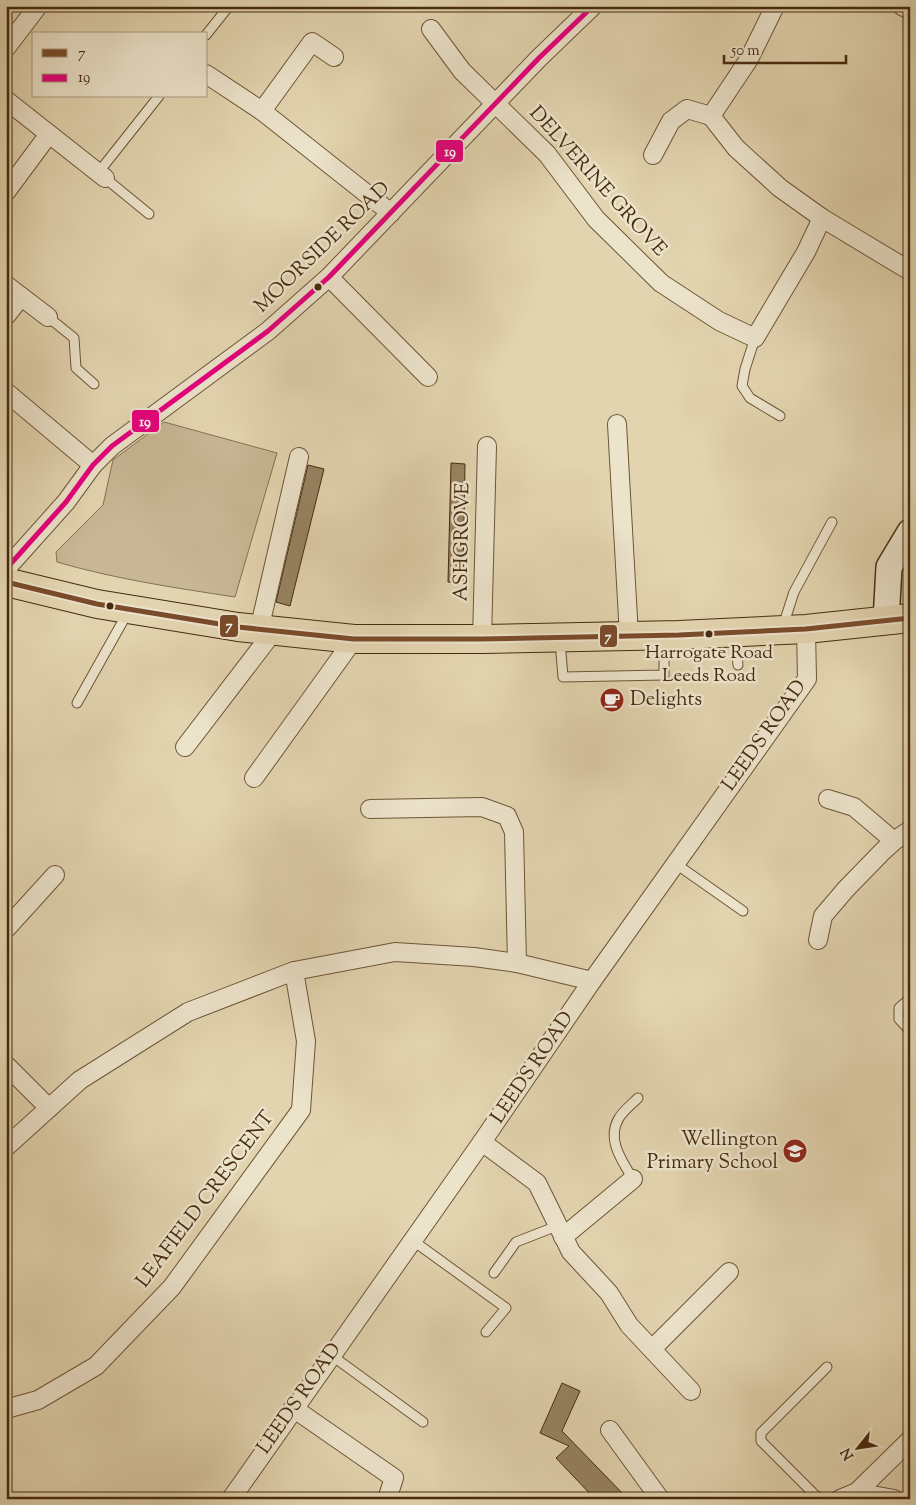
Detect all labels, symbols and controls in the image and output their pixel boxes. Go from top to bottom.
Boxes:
legend [32,32,208,98]
scale bar [724,32,846,64]
text: 50 m [730,41,760,62]
text: 7 [78,44,86,65]
text: 19 [78,68,90,89]
street label: DELVERINE GROVE [521,100,673,264]
line badge: 19 [435,139,464,163]
text: 19 [444,143,456,163]
street label: MOORSIDE ROAD [249,175,397,321]
unlabelled marker [313,282,323,292]
line badge: 19 [131,409,160,433]
text: 19 [139,413,151,433]
street label: ASHGROVE [447,482,479,602]
unlabelled marker [105,601,115,611]
line badge: 7 [219,614,239,638]
text: 7 [225,617,233,637]
line badge: 7 [599,624,618,648]
text: 7 [604,628,612,648]
marker: Harrogate Road Leeds Road [704,629,714,639]
place label: Harrogate Road Leeds Road [645,640,773,690]
street label: LEEDS ROAD [716,674,814,798]
place label: Delights [630,686,702,715]
cafe icon: Delights [599,687,625,713]
street label: LEEDS ROAD [485,1006,581,1130]
street label: LEAFIELD CRESCENT [130,1105,282,1295]
place label: Wellington Primary School [647,1126,778,1178]
school or university icon: Wellington Primary School [782,1138,808,1164]
street label: LEEDS ROAD [251,1337,349,1461]
north arrow [834,1422,884,1472]
text: N [837,1444,860,1463]

